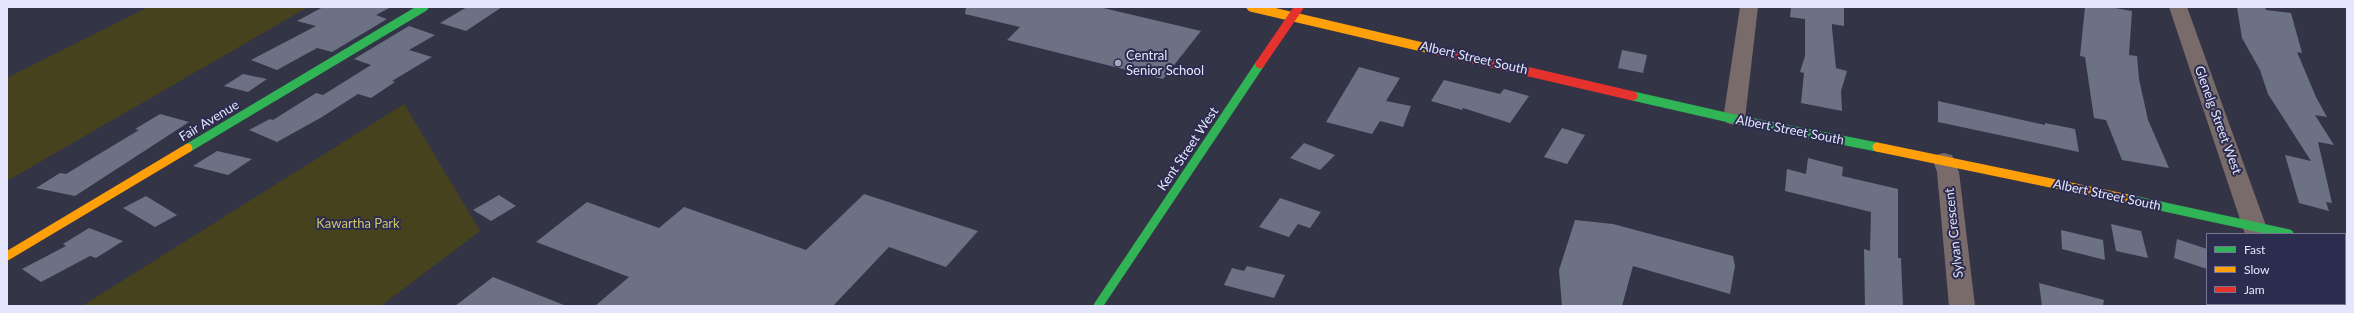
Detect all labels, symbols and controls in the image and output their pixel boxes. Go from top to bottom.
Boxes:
street label: Albert Street South [1419,38,1529,78]
place label: Central Senior School [1126,48,1204,79]
marker: Central Senior School [1113,58,1123,68]
street label: Glenelg Street West [2191,64,2245,176]
street label: Fair Avenue [176,97,242,145]
street label: Kent Street West [1154,104,1222,194]
street label: Albert Street South [1735,112,1845,148]
street label: Albert Street South [2052,176,2162,214]
street label: Sylvan Crescent [1942,187,1966,279]
park label: Kawartha Park [316,216,400,232]
legend [2206,233,2346,305]
text: Fast [2244,242,2265,257]
text: Slow [2244,262,2269,277]
text: Jam [2244,282,2265,297]

